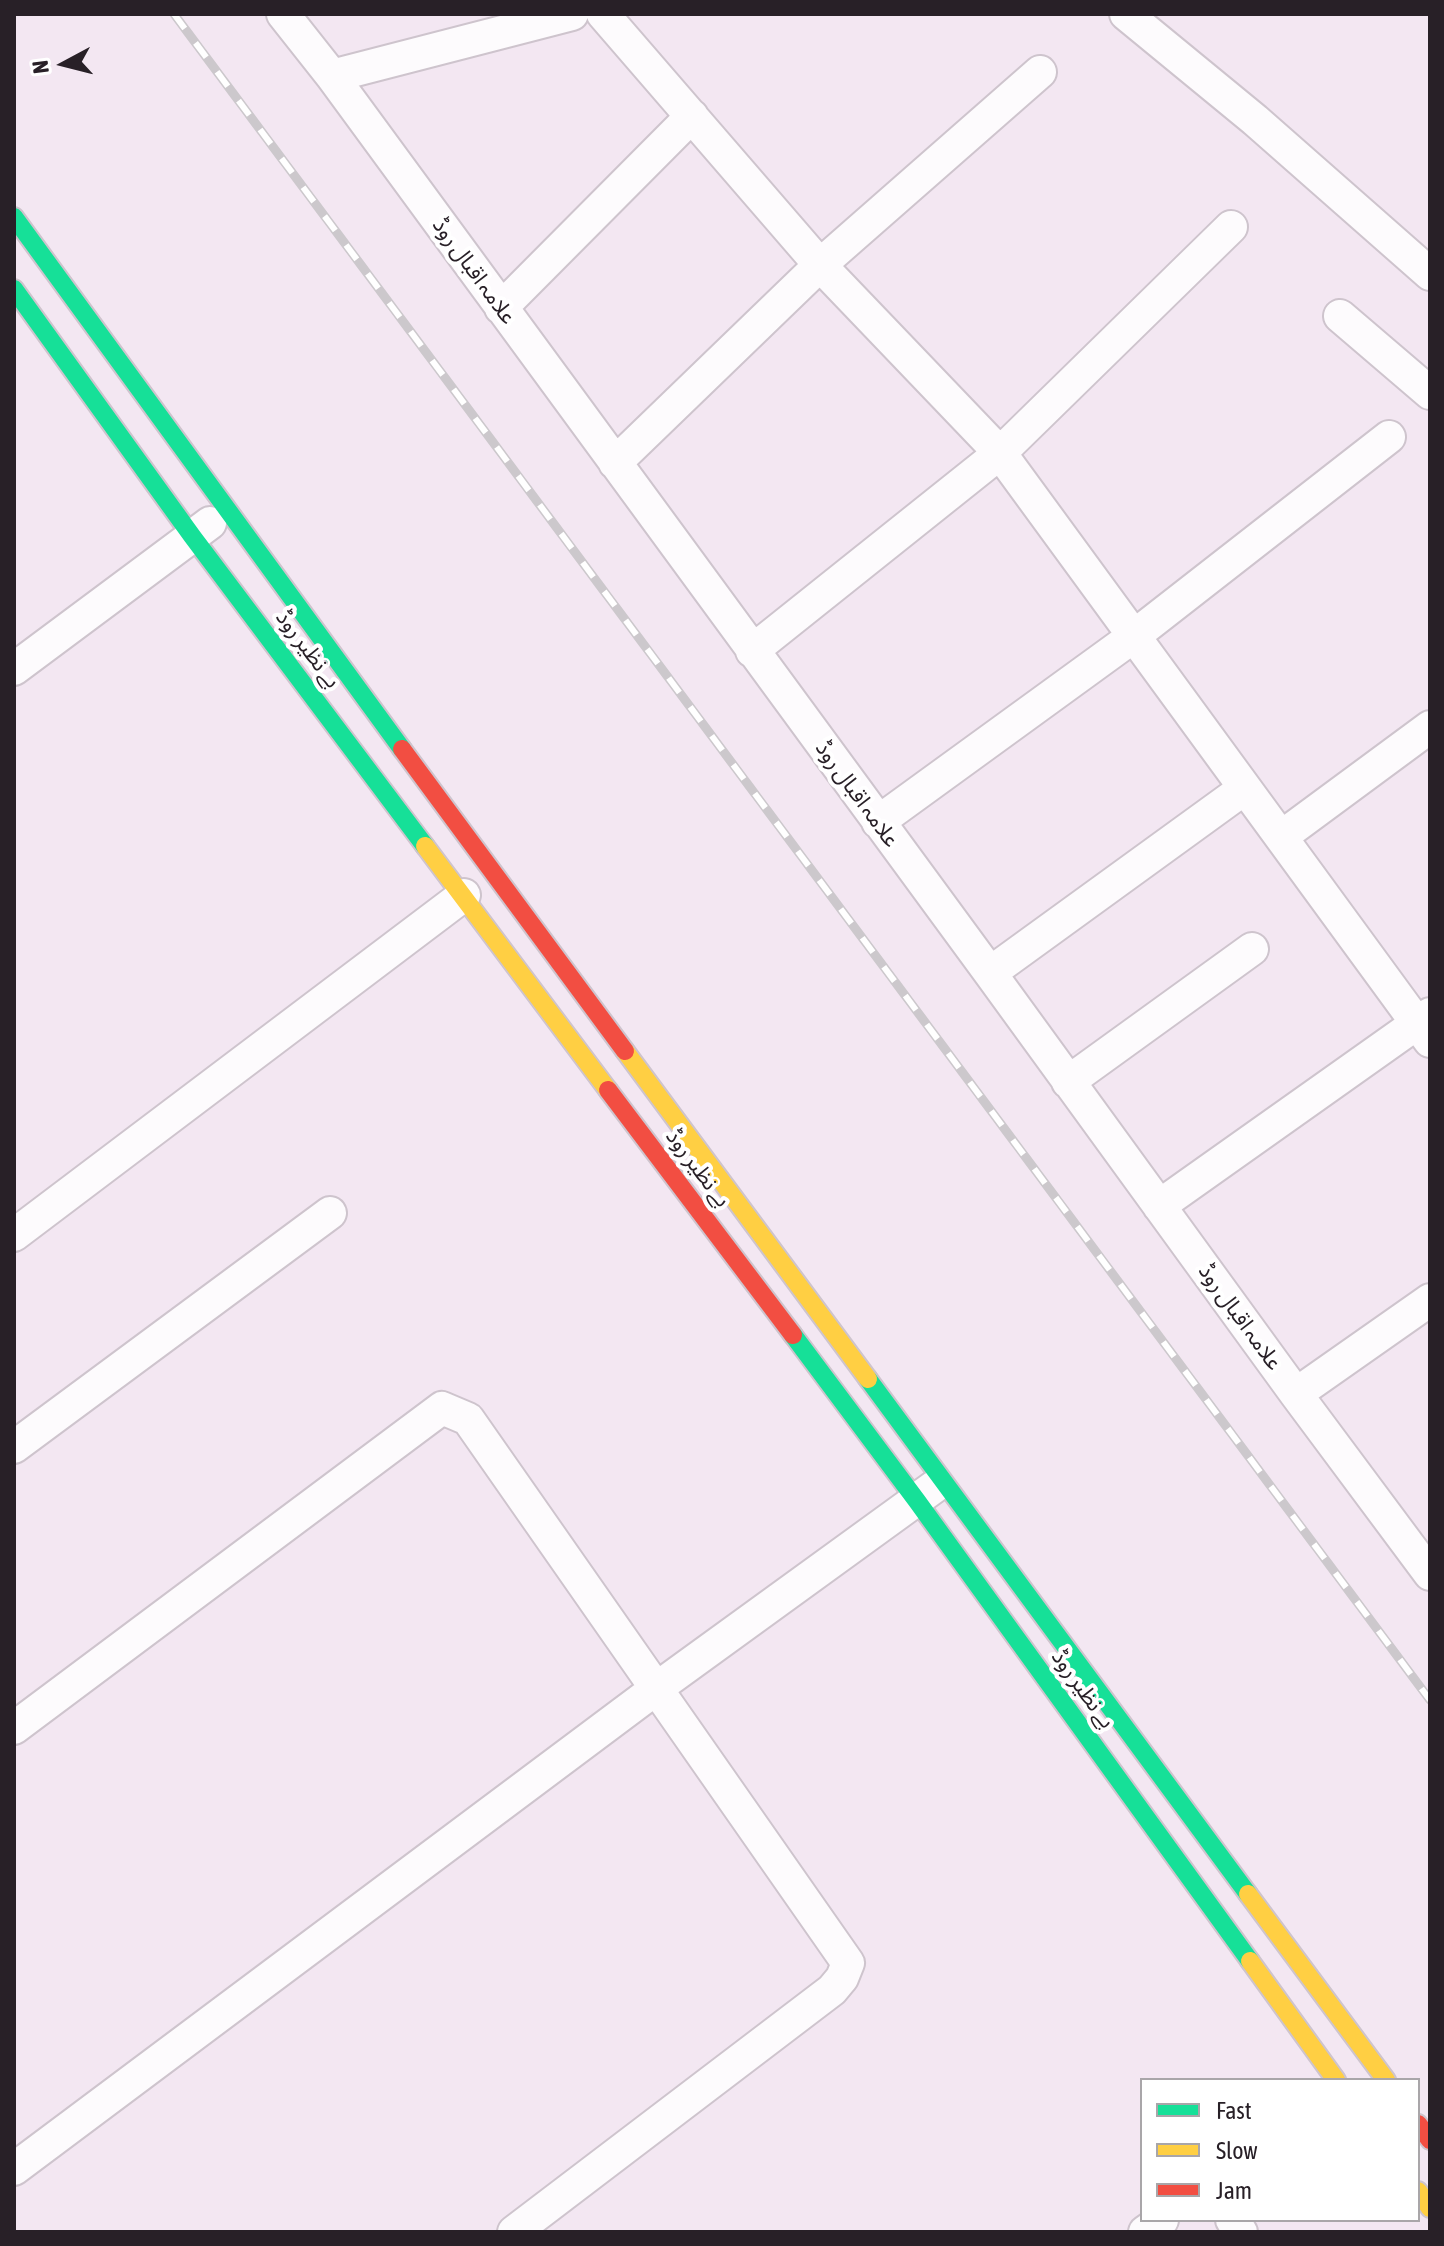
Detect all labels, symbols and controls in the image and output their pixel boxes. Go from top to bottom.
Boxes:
north arrow [24,24,104,104]
text: N [26,59,54,75]
street label: علامہ اقبال روڈ [427,213,521,329]
street label: بے نظیر روڈ [270,605,346,693]
street label: علامہ اقبال روڈ [810,736,904,852]
street label: بے نظیر روڈ [660,1124,736,1212]
street label: علامہ اقبال روڈ [1193,1259,1287,1375]
street label: بے نظیر روڈ [1046,1644,1120,1734]
legend [1140,2078,1420,2222]
text: Fast [1216,2097,1252,2124]
text: Slow [1216,2137,1258,2164]
text: Jam [1216,2177,1252,2204]

